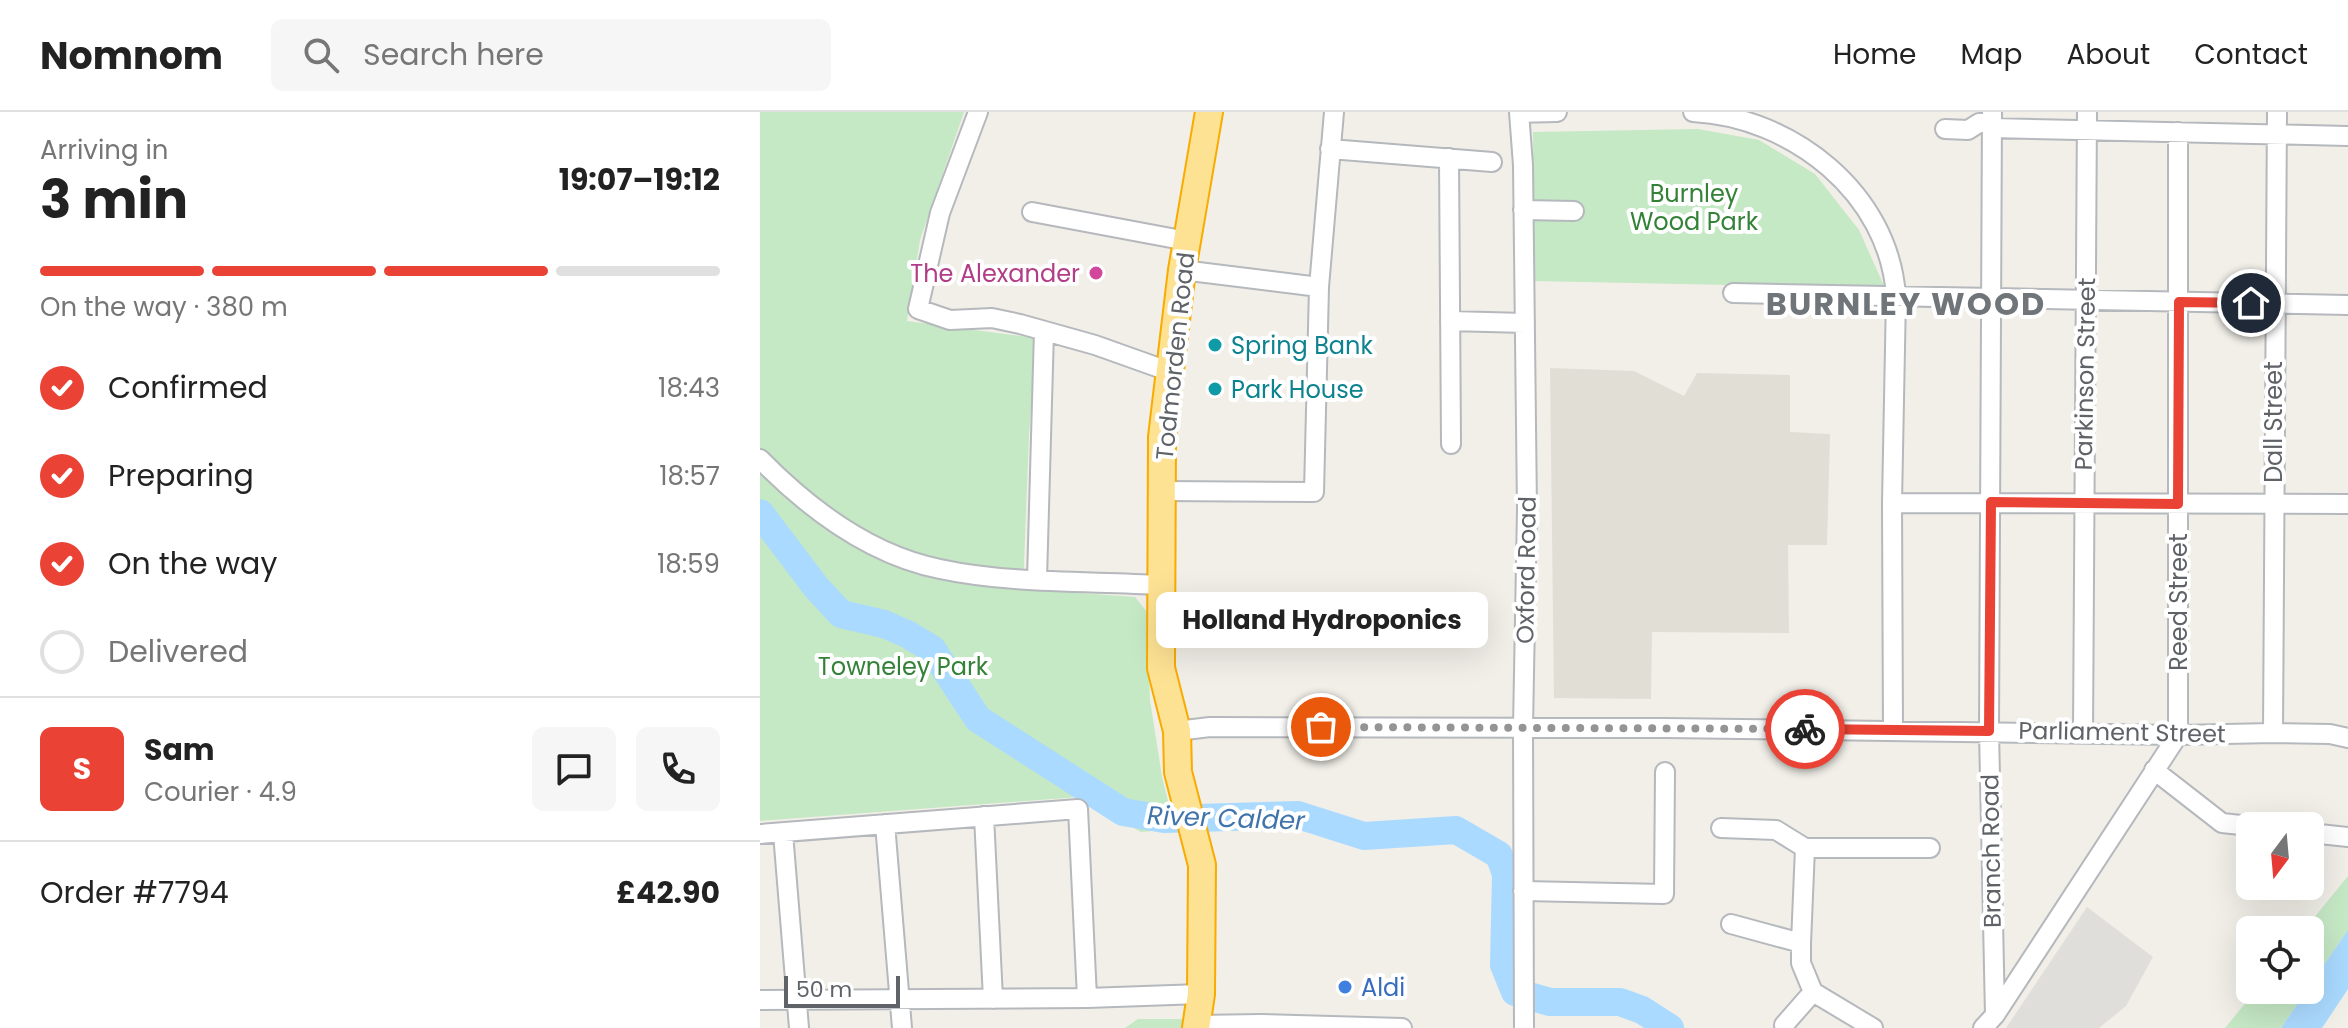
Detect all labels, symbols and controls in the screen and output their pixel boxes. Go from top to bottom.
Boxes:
search box [271,19,831,91]
text: Nomnom [40,29,223,82]
icon: search [299,33,343,77]
text: Search here [363,33,544,76]
text: Home [1833,35,1916,74]
text: Map [1960,35,2022,74]
text: About [2066,35,2150,74]
text: Contact [2194,35,2308,74]
text: Arriving in [40,132,169,168]
text: 19:07–19:12 [559,158,720,201]
text: 3 min [40,163,188,236]
park label: Burnley Wood Park [1630,177,1759,238]
street label: Todmorden Road [1148,250,1202,462]
place label: The Alexander [910,257,1080,290]
marker: The Alexander [1087,264,1105,282]
pin [2217,269,2285,337]
street label: Parkinson Street [2067,277,2103,471]
district label: BURNLEY WOOD [1766,281,2046,326]
icon: home [2229,281,2273,325]
text: On the way · 380 m [40,289,288,325]
place label: Spring Bank [1231,329,1373,362]
marker: Spring Bank [1206,336,1224,354]
street label: Dall Street [2257,361,2290,483]
icon: check [40,366,84,410]
text: Confirmed [108,366,268,409]
text: 18:43 [658,370,720,406]
place label: Park House [1231,373,1364,406]
marker: Park House [1206,380,1224,398]
icon: check [40,454,84,498]
text: Preparing [108,454,254,497]
text: 18:57 [659,458,720,494]
street label: Oxford Road [1508,496,1544,644]
street label: Reed Street [2162,533,2195,671]
icon: check [40,542,84,586]
text: On the way [108,542,277,585]
text: 18:59 [657,546,720,582]
callout: Holland Hydroponics [1155,591,1487,647]
text: Holland Hydroponics [1182,602,1462,638]
text: Delivered [108,630,248,673]
park label: Towneley Park [818,650,989,683]
courier [1765,689,1845,769]
pin [1287,693,1355,761]
icon: bag [1299,705,1343,749]
icon: bike [1783,707,1827,751]
street label: Parliament Street [2018,714,2226,750]
button: chat [532,727,616,811]
button: phone [636,727,720,811]
text: Sam [144,728,215,771]
text: S [73,747,91,790]
text: Courier · 4.9 [144,774,297,810]
street label: Branch Road [1973,774,2009,928]
water label: River Calder [1147,797,1307,839]
north arrow [2236,812,2324,900]
map controls [2236,812,2324,1004]
text: Order #7794 [40,871,229,914]
text: £42.90 [616,871,720,914]
button: locate [2236,916,2324,1004]
place label: Aldi [1361,971,1405,1004]
scale bar [784,972,900,1008]
text: 50 m [796,974,852,1005]
marker: Aldi [1336,978,1354,996]

